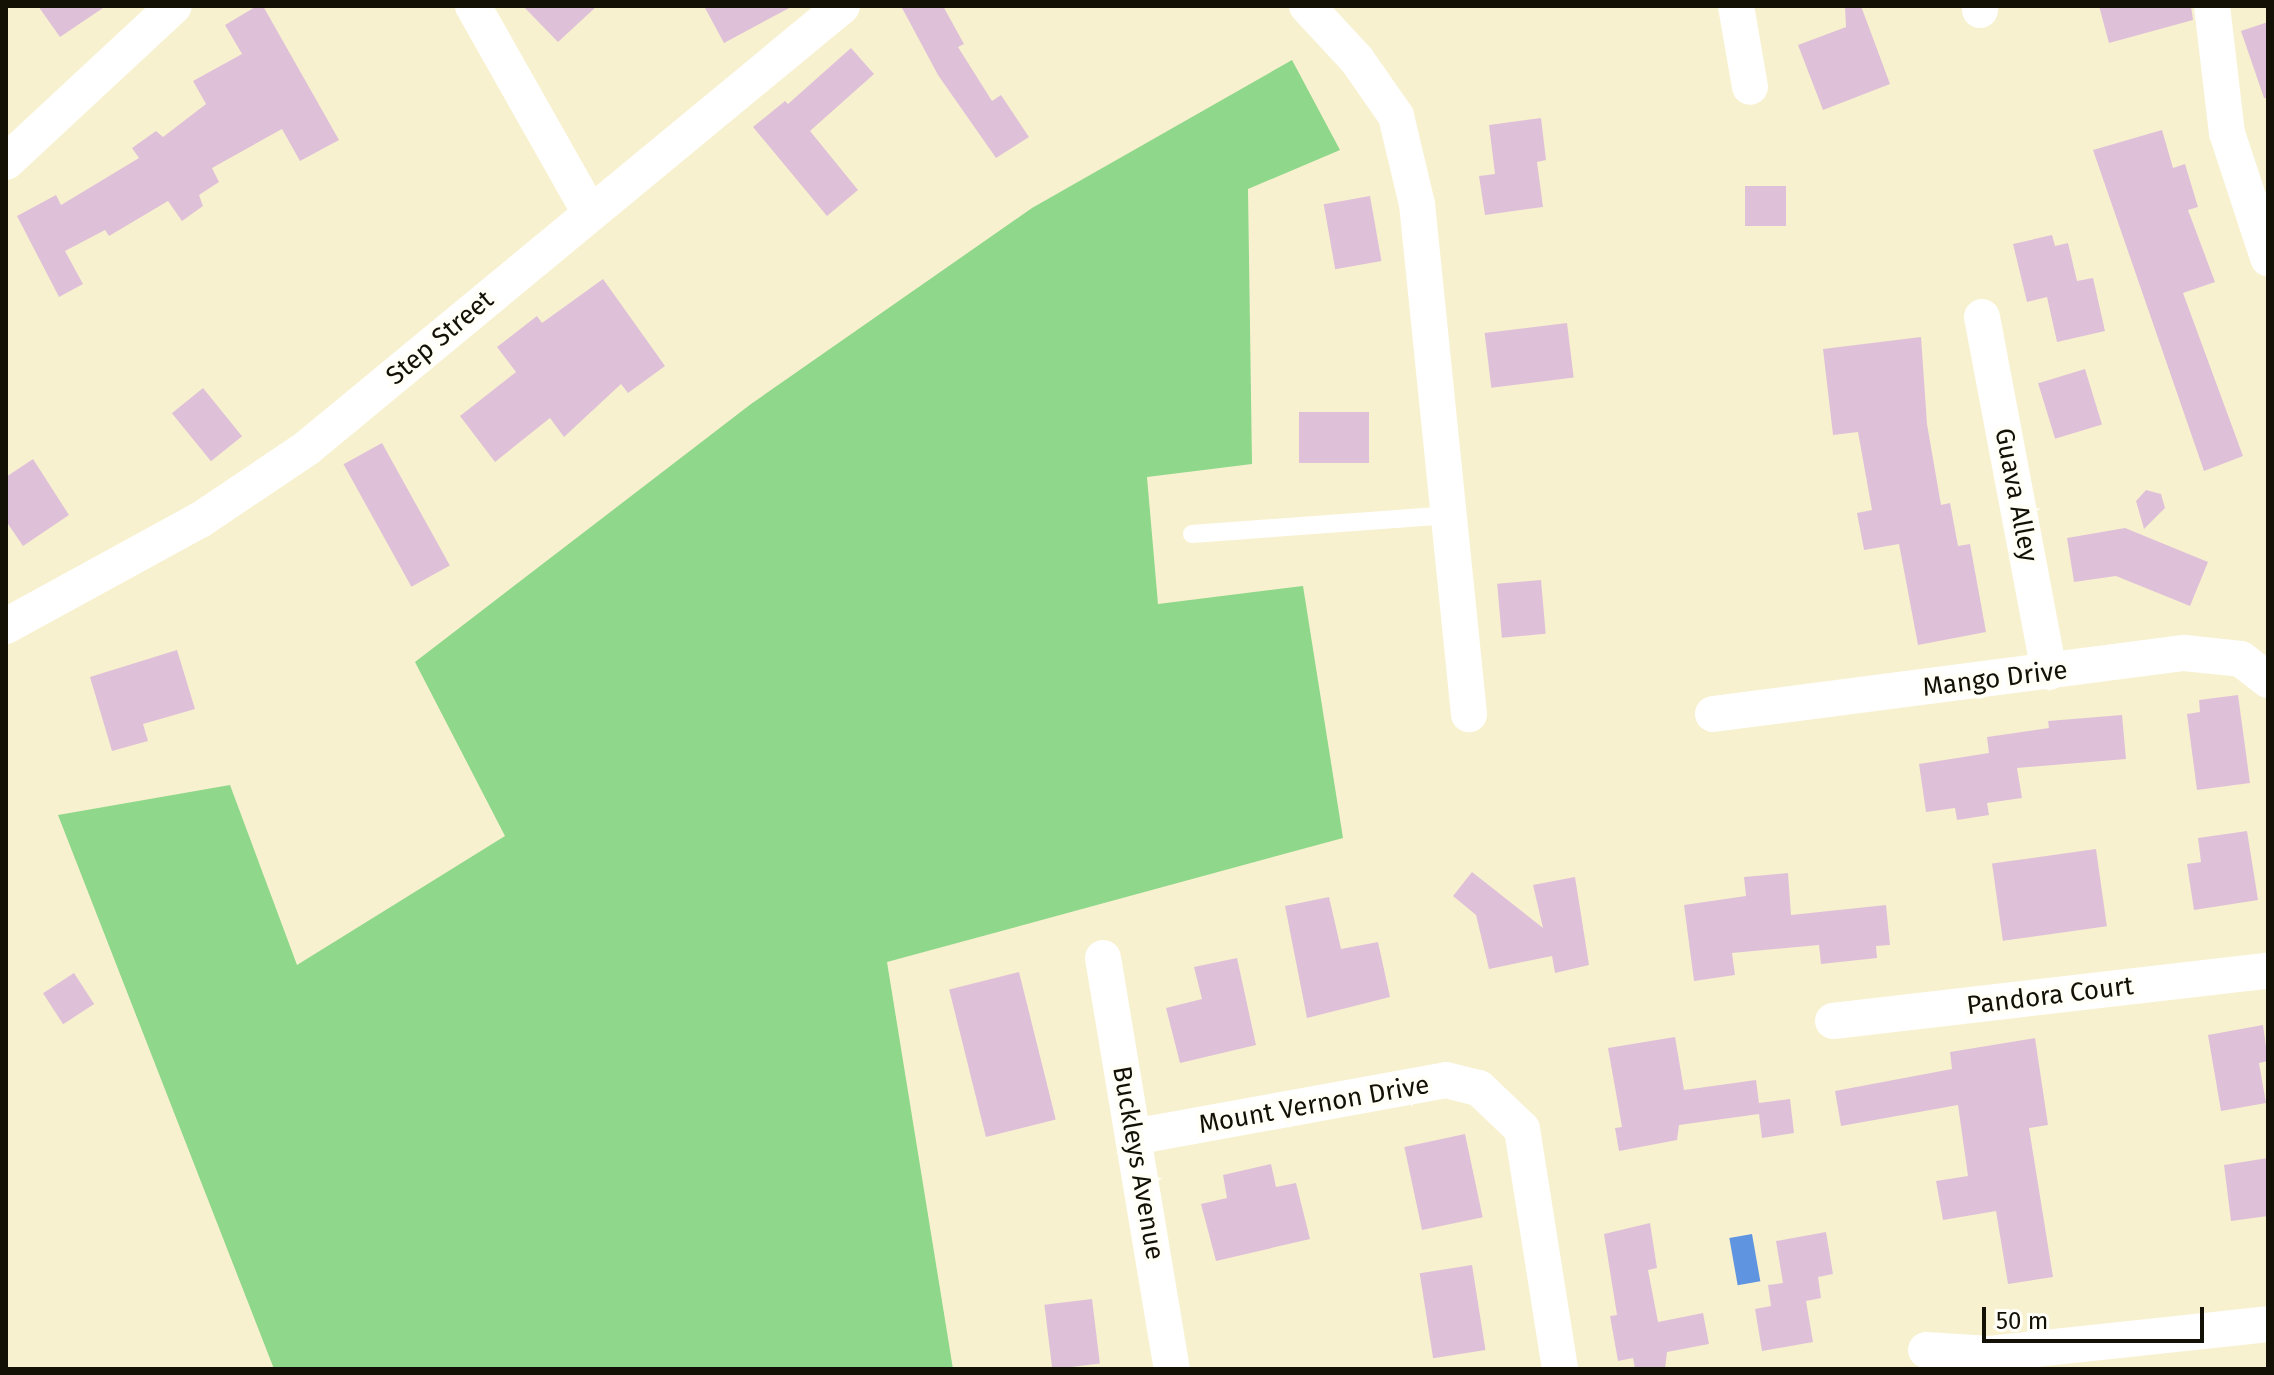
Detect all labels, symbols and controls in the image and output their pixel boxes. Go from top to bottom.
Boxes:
street label: Step Street [380,284,500,392]
street label: Guava Alley [1988,425,2044,565]
street label: Mango Drive [1921,655,2069,703]
street label: Pandora Court [1965,970,2135,1022]
street label: Buckleys Avenue [1106,1064,1170,1262]
street label: Mount Vernon Drive [1196,1069,1432,1141]
scale bar [1986,1291,2208,1341]
text: 50 m [1996,1307,2048,1335]

